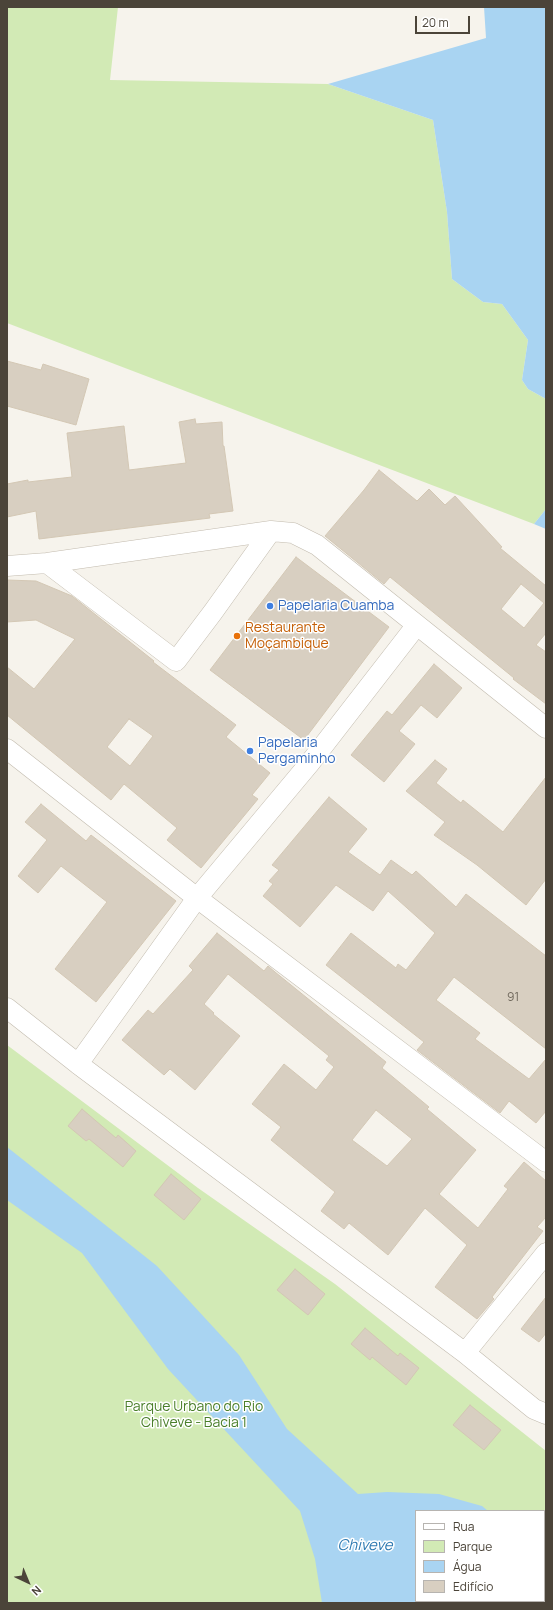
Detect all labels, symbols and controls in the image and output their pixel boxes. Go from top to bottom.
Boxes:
scale bar [417,8,472,34]
text: 20 m [422,14,449,31]
place label: Papelaria Cuamba [278,598,394,614]
marker: Papelaria Cuamba [265,601,275,611]
place label: Restaurante Moçambique [245,620,329,652]
marker: Restaurante Moçambique [232,631,242,641]
place label: Papelaria Pergaminho [258,735,335,768]
marker: Papelaria Pergaminho [245,746,255,756]
house number: 91 [507,991,519,1005]
park label: Parque Urbano do Rio Chiveve - Bacia 1 [125,1399,263,1432]
legend [415,1510,545,1602]
text: Rua [453,1518,474,1535]
water label: Chiveve [337,1537,393,1555]
text: Parque [453,1538,492,1555]
text: Água [453,1558,482,1575]
north arrow [8,1562,48,1602]
text: Edifício [453,1578,493,1595]
text: N [29,1583,45,1599]

